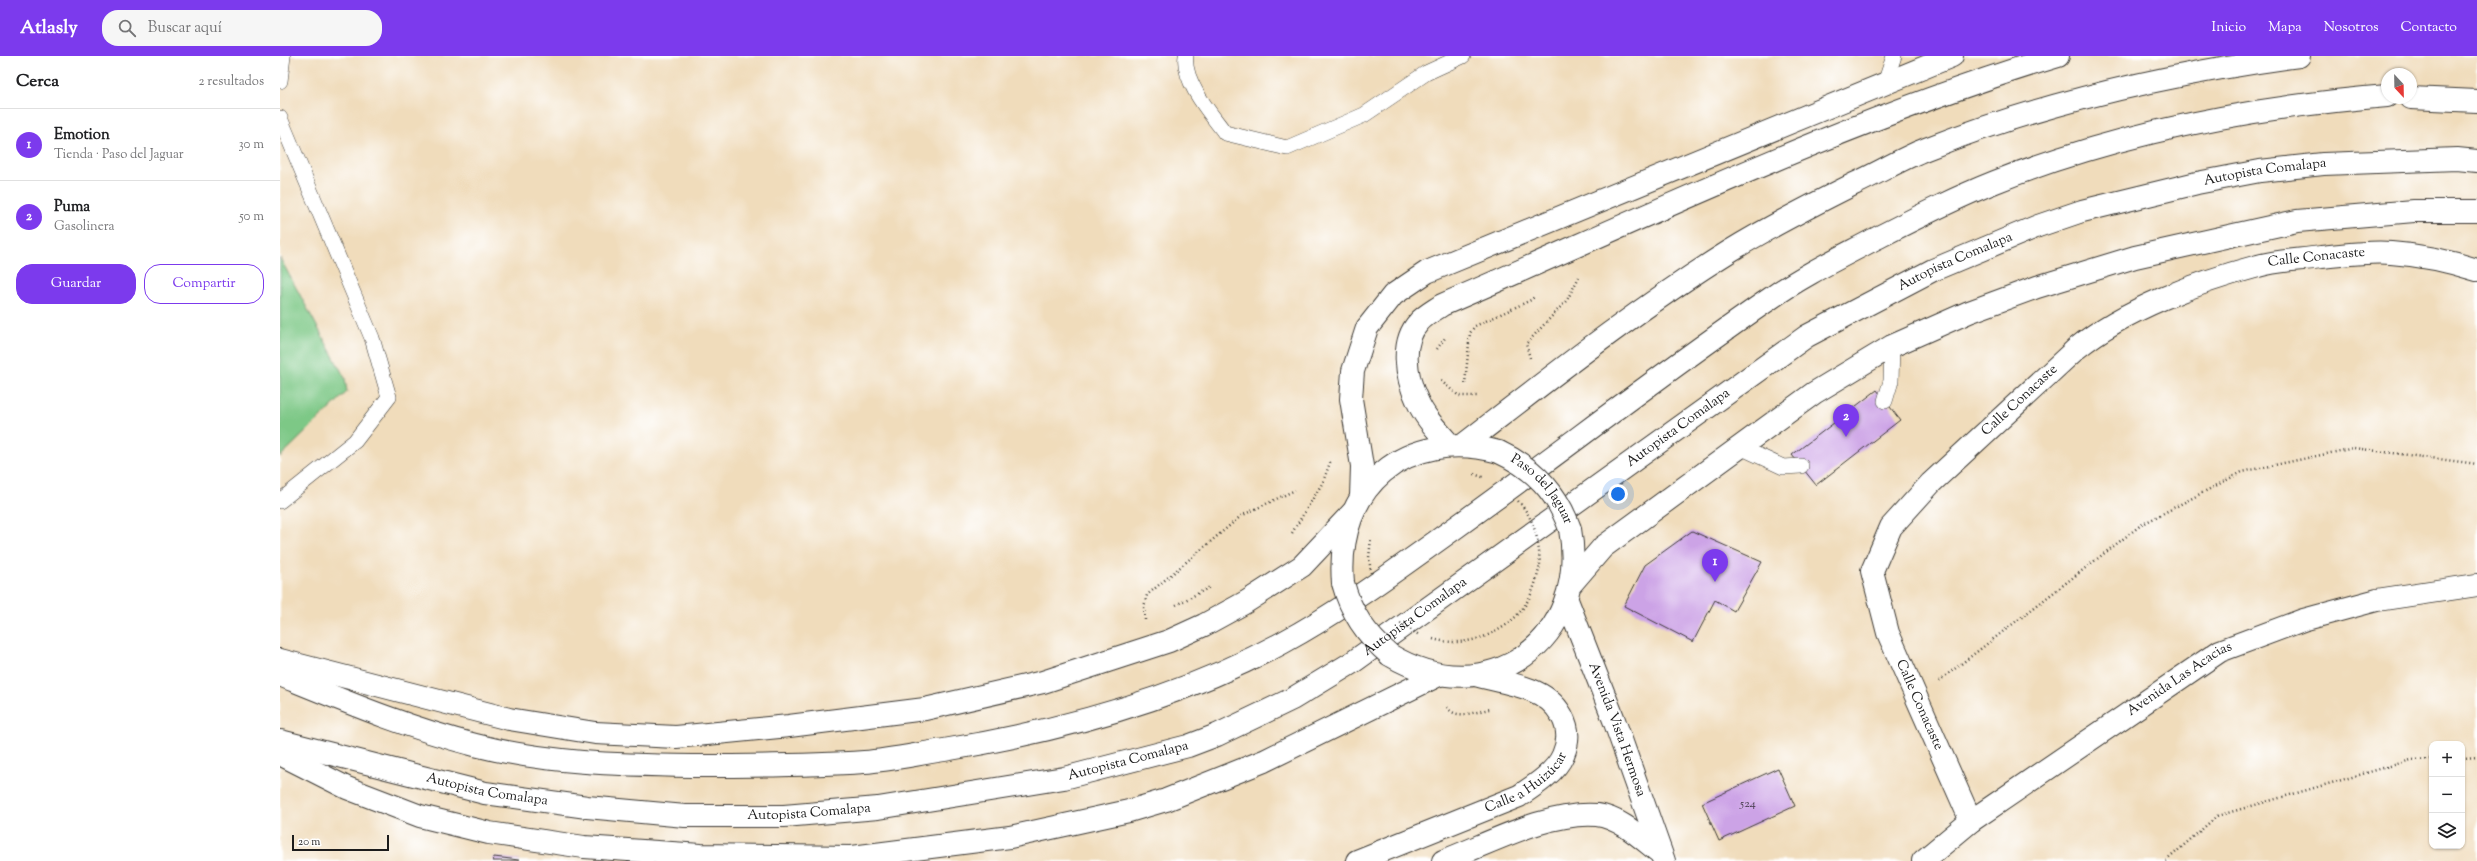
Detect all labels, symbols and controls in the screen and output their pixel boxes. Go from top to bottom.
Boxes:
search box [102,10,382,46]
text: Atlasly [20,15,78,42]
icon: search [116,17,138,39]
text: Buscar aquí [148,18,222,39]
text: Inicio [2212,18,2246,38]
text: Mapa [2268,18,2302,38]
text: Nosotros [2324,18,2379,38]
text: Contacto [2401,18,2457,38]
north arrow [2381,68,2417,104]
text: Cerca [16,70,59,94]
text: 2 resultados [198,73,264,91]
text: Emotion [54,125,110,146]
text: 1 [27,136,31,154]
text: 30 m [238,136,264,154]
text: Tienda · Paso del Jaguar [54,146,184,164]
street label: Autopista Comalapa [2202,154,2327,192]
text: Puma [54,197,90,218]
text: 2 [26,208,32,226]
text: 50 m [239,208,264,226]
text: Gasolinera [54,218,115,236]
street label: Autopista Comalapa [1894,227,2016,297]
street label: Calle Conacaste [2266,243,2366,273]
button: Guardar [16,264,136,304]
button: Compartir [144,264,264,304]
street label: Calle Conacaste [1977,360,2062,441]
street label: Autopista Comalapa [1622,384,1735,473]
pin: 2 [1833,404,1859,437]
street label: Paso del Jaguar [1506,450,1578,528]
your location [1608,484,1628,504]
pin: 1 [1702,549,1728,582]
street label: Autopista Comalapa [1359,573,1472,661]
street label: Avenida Las Acacias [2123,637,2235,721]
street label: Calle Conacaste [1890,656,1948,754]
street label: Avenida Vista Hermosa [1583,660,1651,800]
street label: Autopista Comalapa [1066,736,1191,787]
map controls [2429,741,2465,849]
button: + [2429,741,2465,777]
street label: Calle a Huizúcar [1482,749,1573,819]
street label: Autopista Comalapa [424,768,550,812]
button: − [2429,777,2465,813]
house number: 524 [1739,795,1756,813]
street label: Autopista Comalapa [747,799,872,826]
button: layers [2429,813,2465,849]
scale bar [292,833,389,852]
text: 20 m [298,834,320,850]

